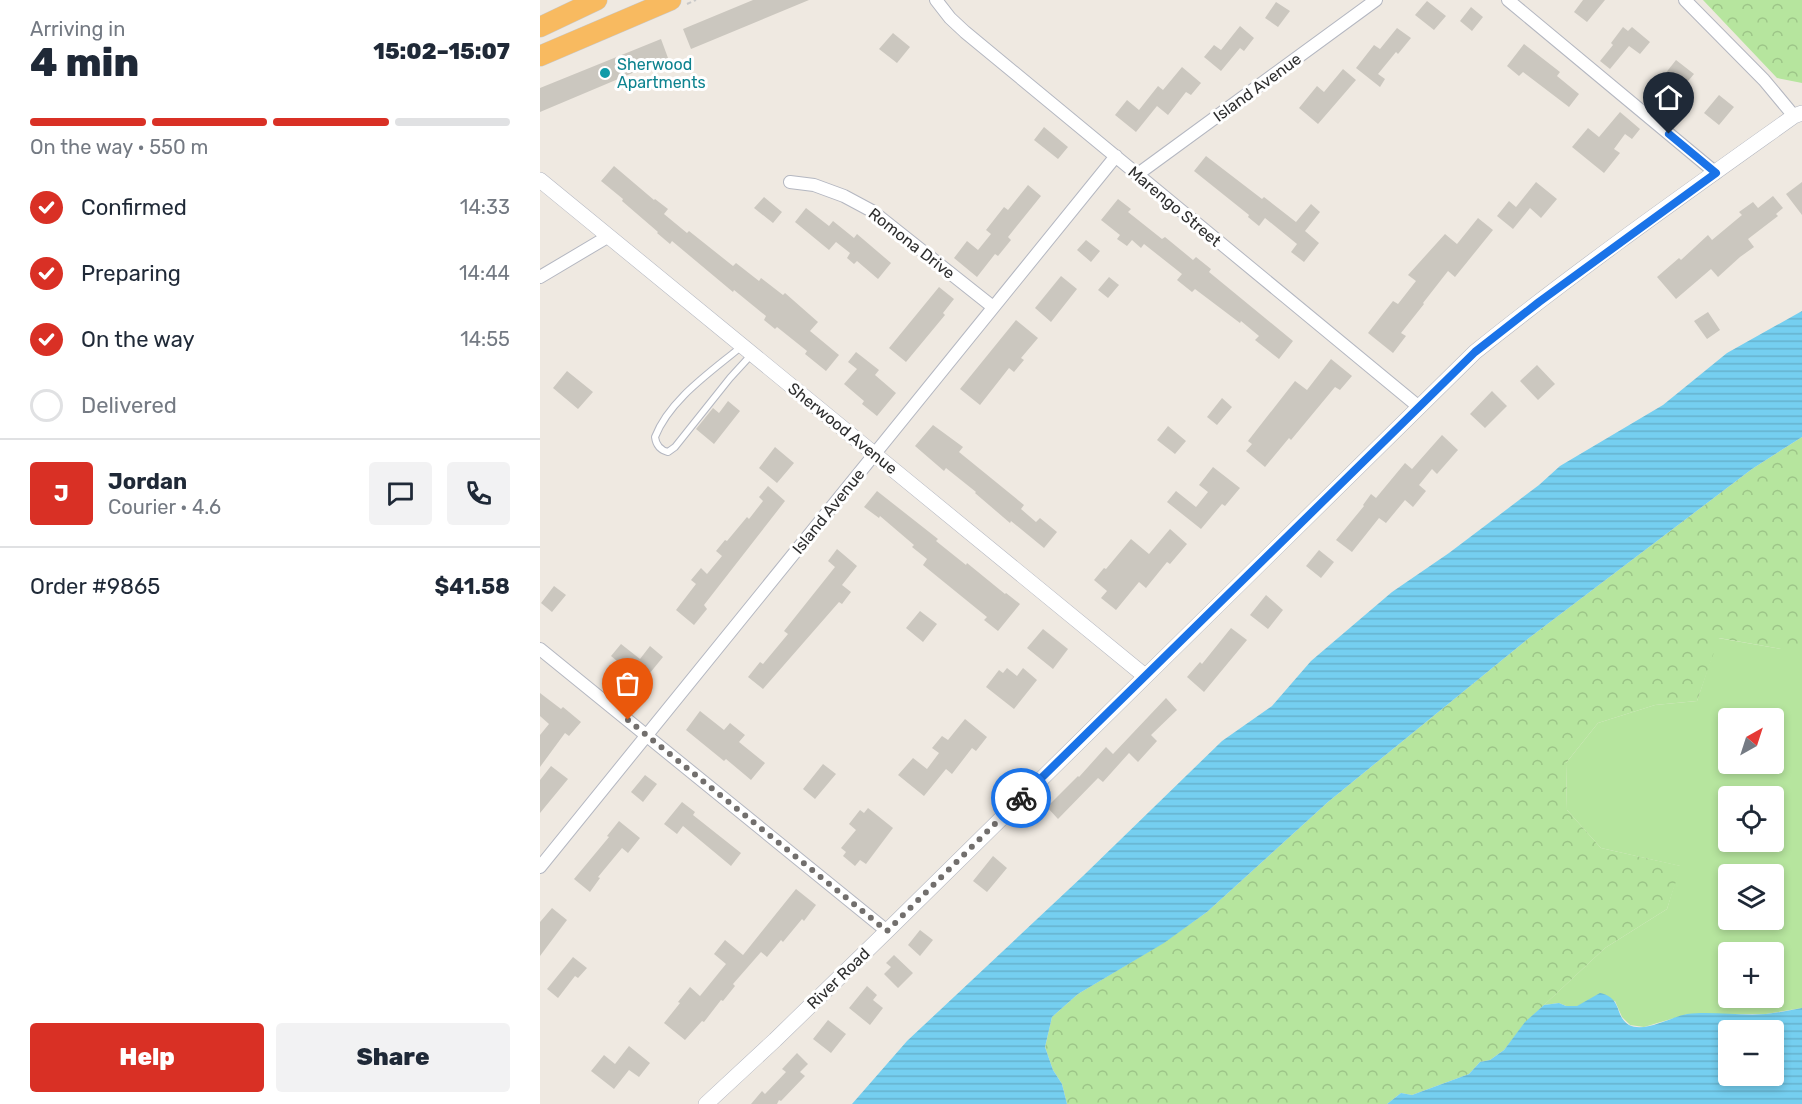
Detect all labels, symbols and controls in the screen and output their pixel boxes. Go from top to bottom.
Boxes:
text: Arriving in [30,17,125,41]
text: 15:02–15:07 [373,38,510,65]
text: 4 min [30,40,139,86]
street label: Island Avenue [1210,49,1305,126]
place label: Sherwood Apartments [617,55,706,92]
marker: Sherwood Apartments [598,66,612,80]
pin [1643,72,1694,134]
icon: home [1652,81,1685,114]
text: On the way · 550 m [30,135,208,159]
street label: Marengo Street [1125,162,1225,251]
icon: check [30,191,63,224]
text: Confirmed [81,194,187,221]
text: 14:33 [460,195,510,219]
street label: Romona Drive [865,204,959,283]
icon: check [30,257,63,290]
text: Preparing [81,260,181,287]
text: 14:44 [459,261,510,285]
icon: check [30,323,63,356]
text: On the way [81,326,195,353]
text: 14:55 [460,327,510,351]
street label: Sherwood Avenue [784,379,901,478]
text: Delivered [81,392,177,419]
button: chat [369,462,432,525]
button: phone [447,462,510,525]
street label: Island Avenue [788,465,869,558]
text: Jordan [108,468,187,495]
text: J [54,480,69,507]
text: Courier · 4.6 [108,495,221,519]
text: Order #9865 [30,573,160,600]
text: $41.58 [435,573,510,600]
pin [602,658,653,720]
icon: bag [611,667,644,700]
north arrow [1718,708,1784,774]
map controls [1718,708,1784,1086]
courier [991,768,1051,828]
icon: bike [1005,782,1038,815]
button: locate [1718,786,1784,852]
button: layers [1718,864,1784,930]
button: + [1718,942,1784,1008]
street label: River Road [803,944,874,1013]
button: − [1718,1020,1784,1086]
button: Help [30,1023,264,1092]
button: Share [276,1023,510,1092]

